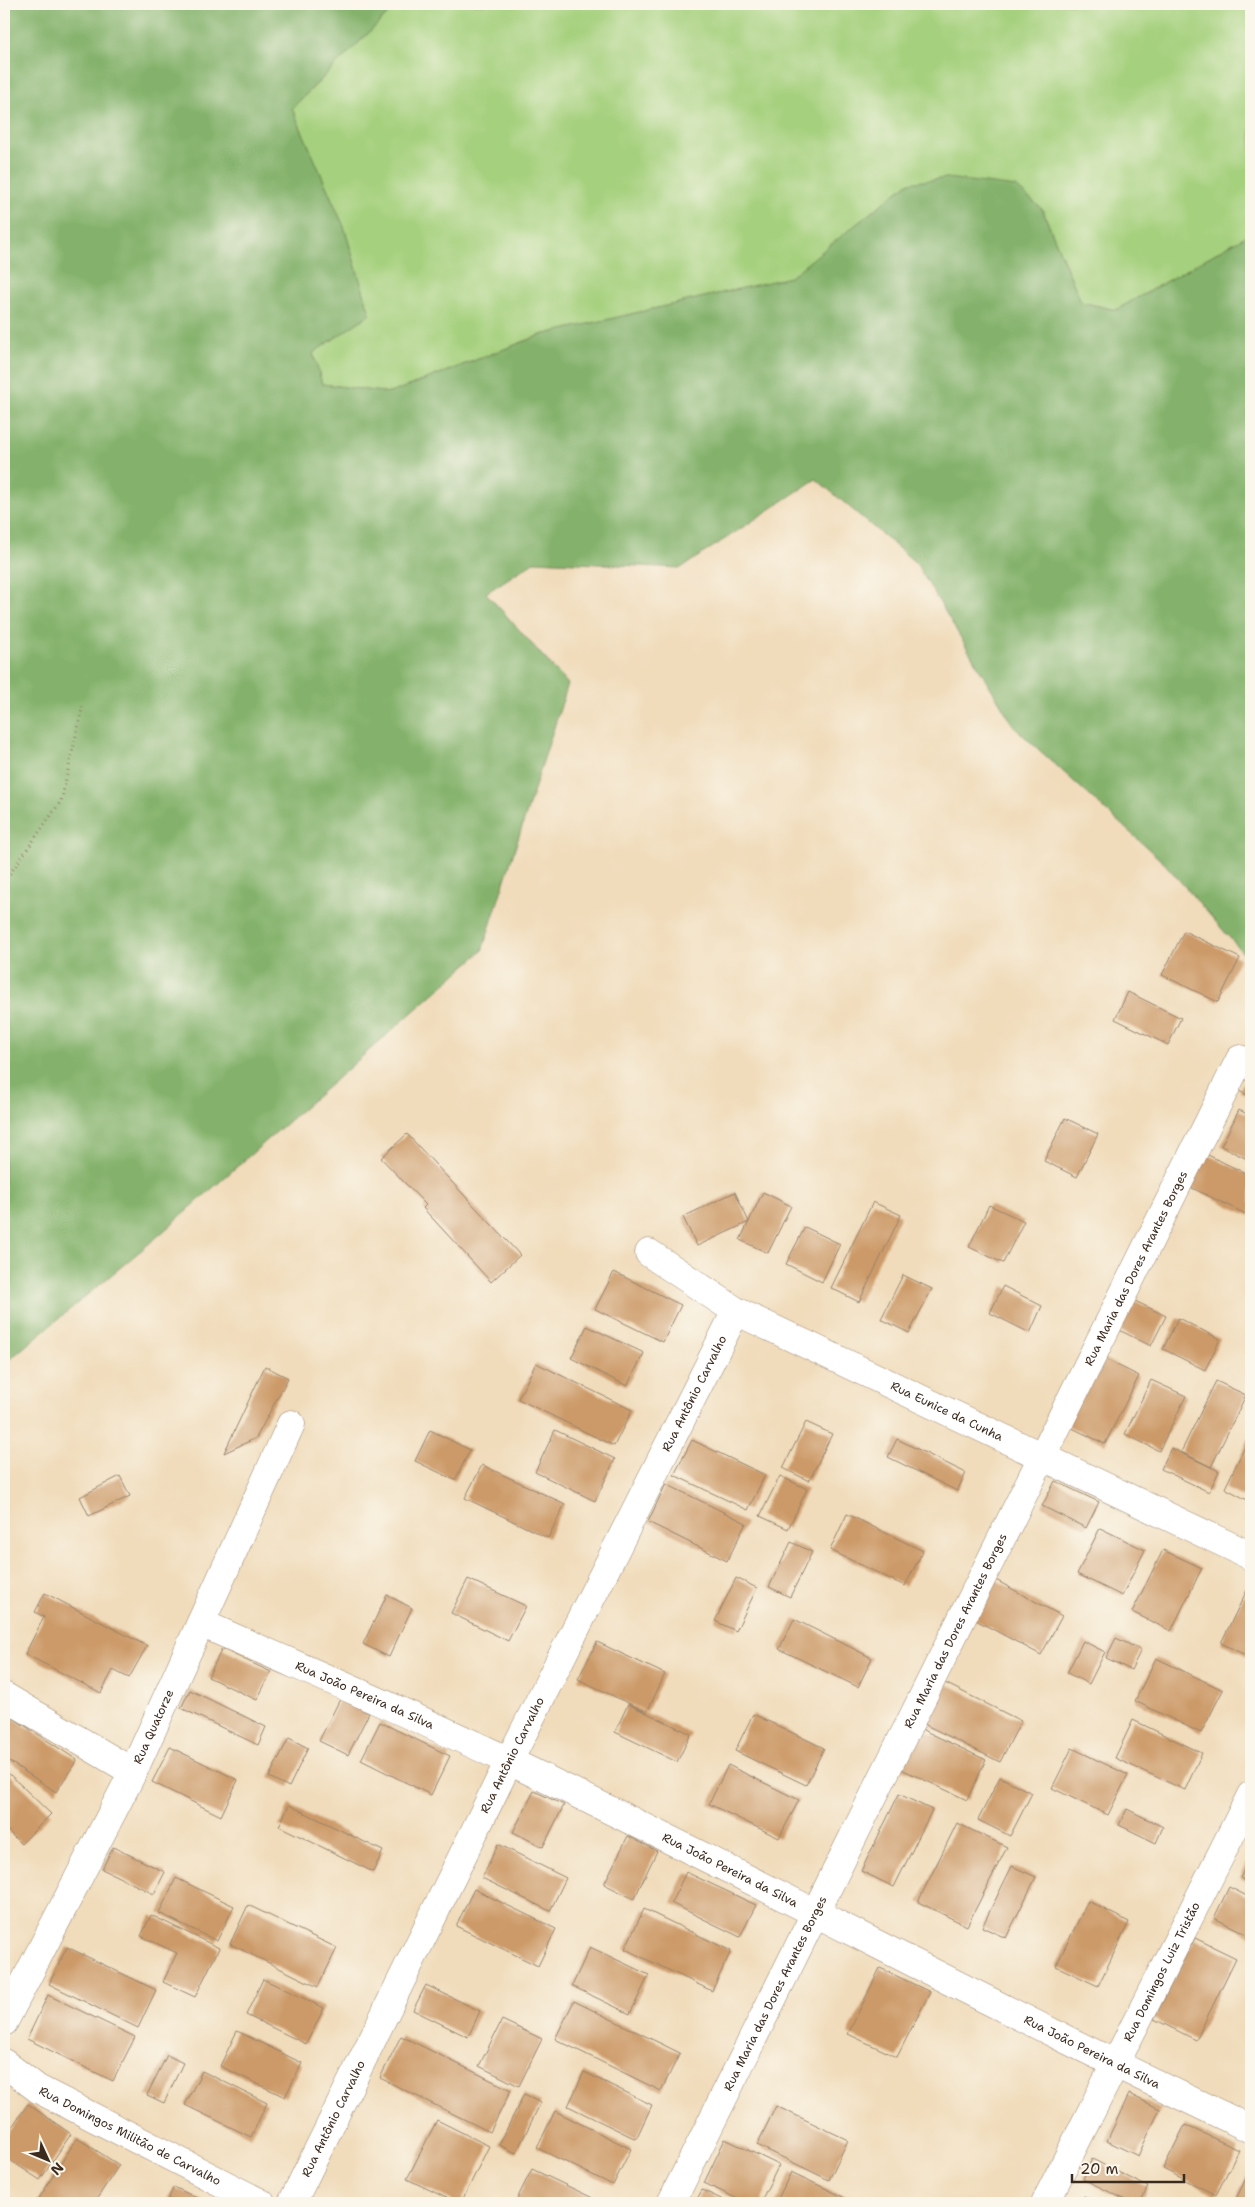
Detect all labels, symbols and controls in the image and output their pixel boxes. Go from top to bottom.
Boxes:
street label: Rua Maria das Dores Arantes Borges [1081,1168,1191,1368]
street label: Rua Antônio Carvalho [658,1333,730,1454]
street label: Rua Eunice da Cunha [888,1378,1006,1445]
street label: Rua Maria das Dores Arantes Borges [900,1531,1011,1731]
street label: Rua João Pereira da Silva [293,1658,437,1733]
street label: Rua Quatorze [130,1687,177,1767]
street label: Rua Antônio Carvalho [476,1694,548,1816]
street label: Rua João Pereira da Silva [660,1829,801,1911]
street label: Rua Maria das Dores Arantes Borges [720,1893,830,2094]
street label: Rua Domingos Luiz Tristão [1120,1899,1204,2044]
street label: Rua João Pereira da Silva [1021,2012,1163,2093]
street label: Rua Antônio Carvalho [298,2058,369,2180]
street label: Rua Domingos Militão de Carvalho [36,2083,224,2189]
north arrow [22,2134,72,2184]
scale bar [1072,2152,1185,2184]
text: N [47,2159,68,2179]
text: 20 m [1080,2159,1119,2179]

